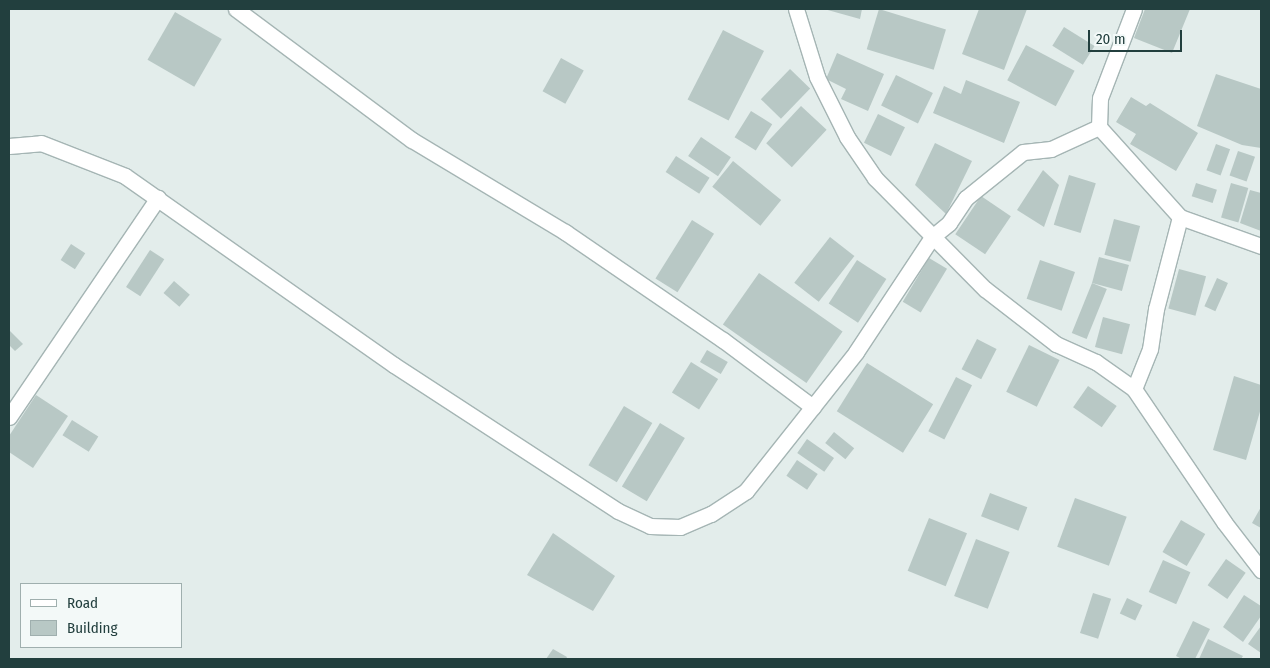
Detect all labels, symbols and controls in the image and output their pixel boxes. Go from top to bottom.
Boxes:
scale bar [1090,20,1184,52]
text: 20 m [1096,30,1126,48]
legend [20,583,182,648]
text: Road [67,594,98,612]
text: Building [67,619,118,637]

